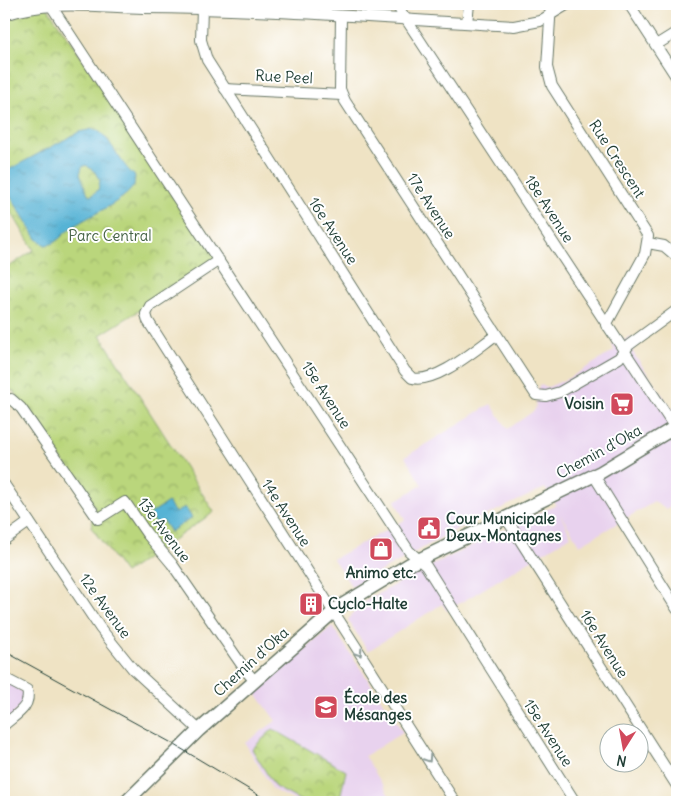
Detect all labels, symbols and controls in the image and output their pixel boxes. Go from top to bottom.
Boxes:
street label: Rue Peel [255,66,313,87]
street label: Rue Crescent [585,116,650,201]
street label: 17e Avenue [403,169,460,242]
street label: 18e Avenue [521,171,578,246]
street label: 16e Avenue [305,193,362,268]
park label: Parc Central [68,226,152,245]
street label: 15e Avenue [298,357,355,432]
supermarket icon: Voisin [609,391,635,417]
place label: Voisin [565,394,604,413]
street label: Chemin d'Oka [553,420,645,483]
street label: 14e Avenue [258,475,315,550]
street label: 13e Avenue [134,493,195,566]
place label: Cour Municipale Deux-Montagnes [446,509,561,546]
public building icon: Cour Municipale Deux-Montagnes [416,515,442,541]
shop icon: Animo etc. [368,536,394,562]
place label: Animo etc. [346,563,416,582]
street label: 12e Avenue [75,569,135,642]
building icon: Cyclo-Halte [298,591,324,617]
place label: Cyclo-Halte [328,594,408,614]
street label: 16e Avenue [576,606,633,681]
street label: Chemin d'Oka [209,623,293,700]
one-way arrow [353,648,362,657]
place label: École des Mésanges [344,687,412,725]
school or university icon: École des Mésanges [313,694,339,720]
street label: 15e Avenue [520,695,577,770]
north arrow [598,724,648,774]
text: N [615,751,628,771]
one-way arrow [421,754,431,763]

